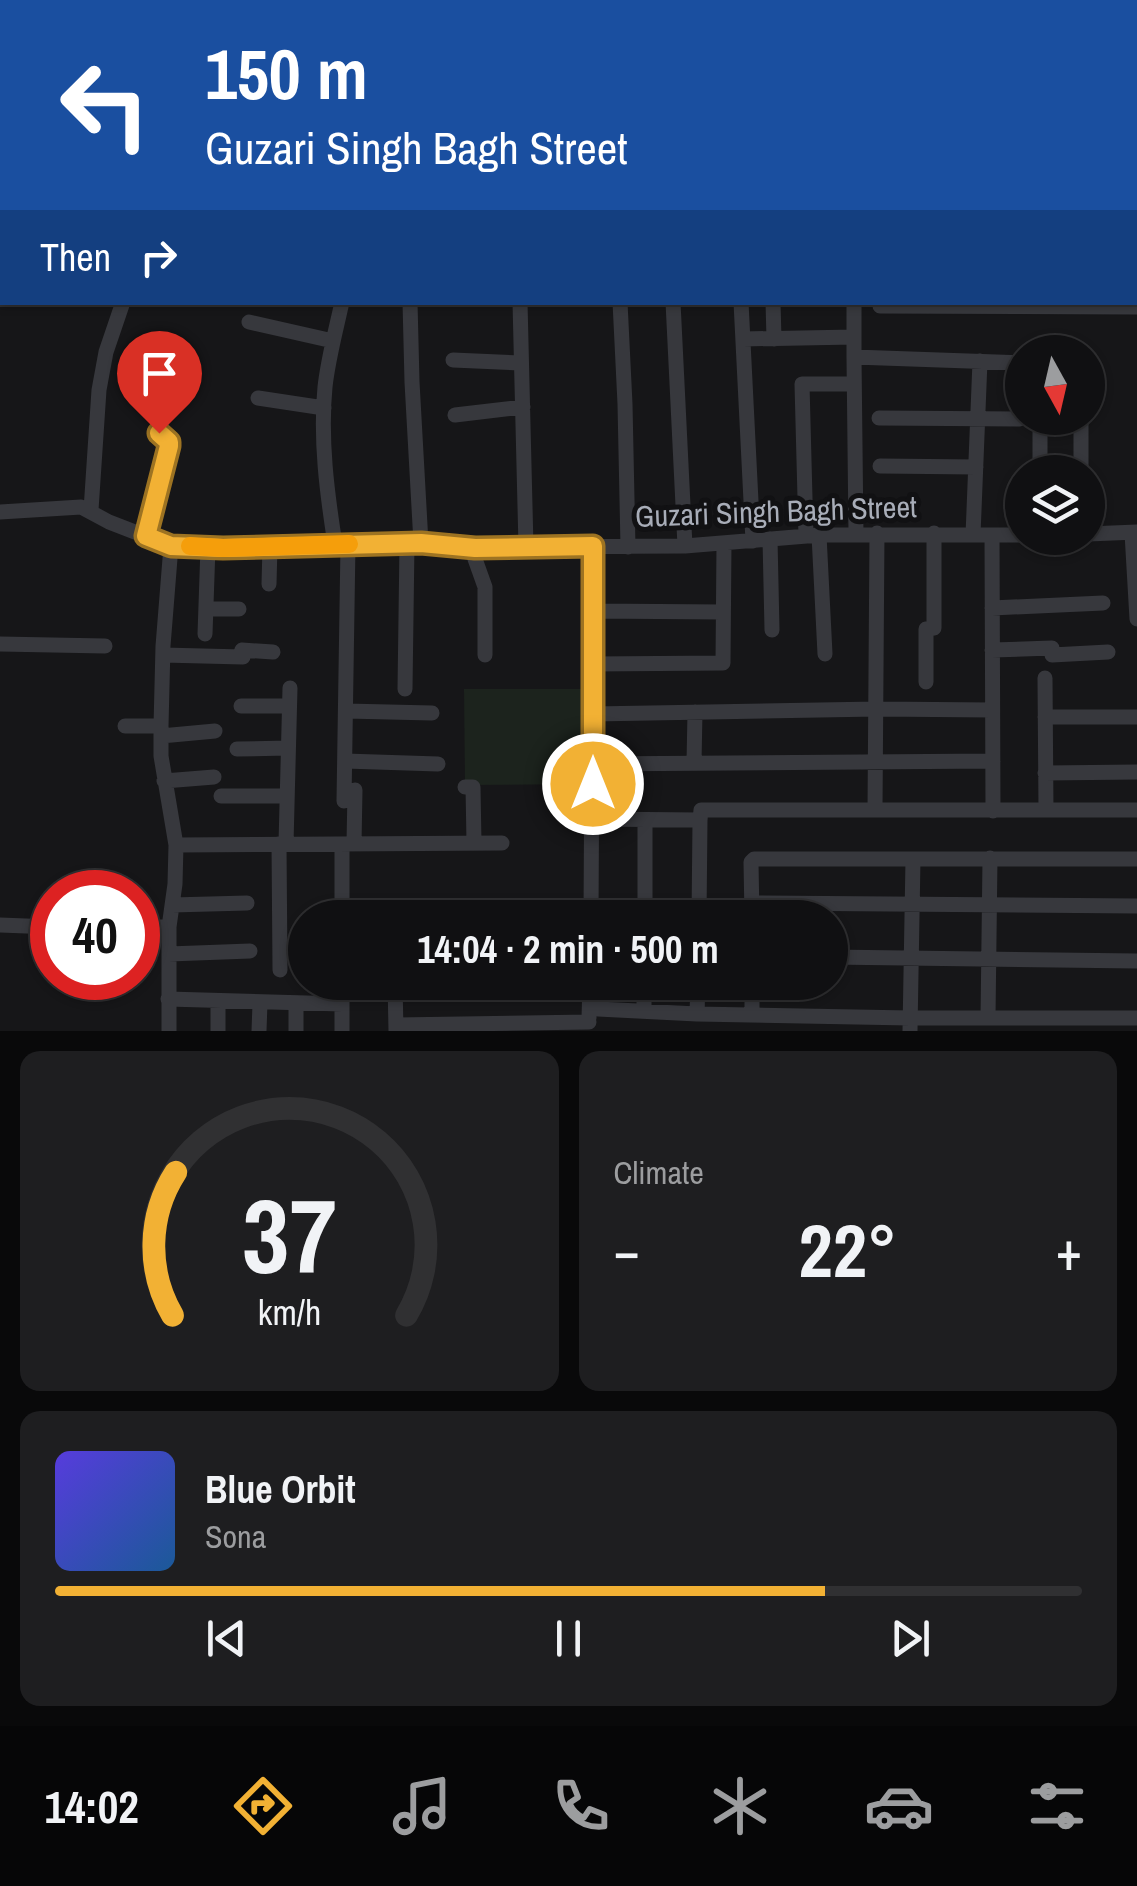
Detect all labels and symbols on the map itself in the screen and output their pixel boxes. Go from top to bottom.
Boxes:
pin [117,331,202,434]
north arrow [1005,335,1105,435]
street label: Guzari Singh Bagh Street [634,486,918,536]
position arrow [541,732,645,836]
speed limit sign: 40 [30,870,160,1000]

